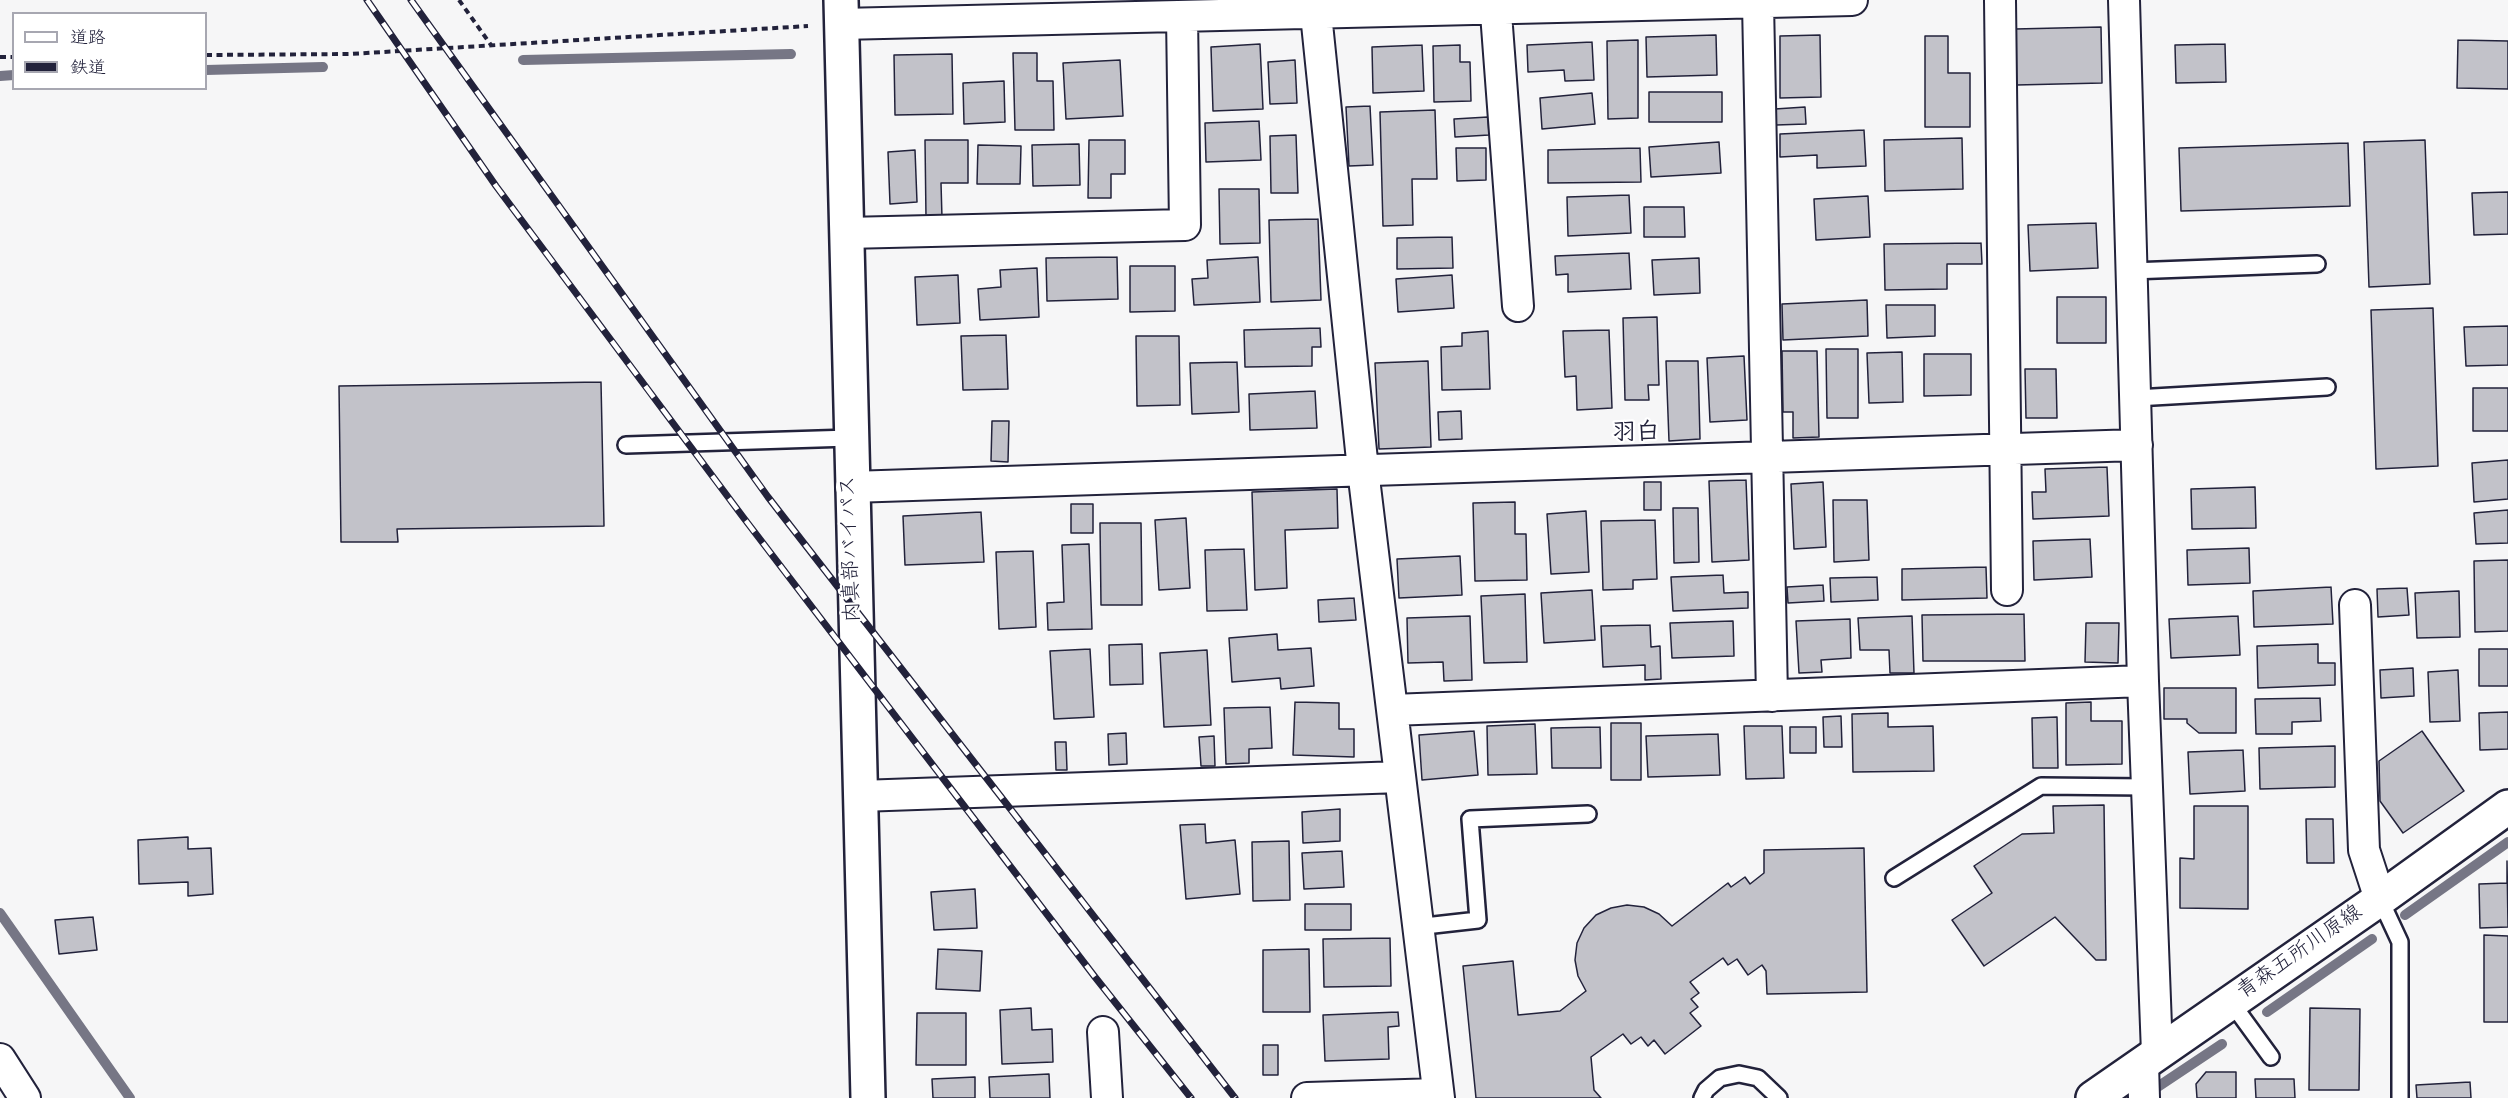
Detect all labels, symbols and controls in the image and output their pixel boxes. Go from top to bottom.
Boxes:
legend [12,12,207,90]
text: 道路 [70,27,106,52]
text: 鉄道 [70,57,106,82]
district label: 羽白 [1612,422,1660,450]
street label: 内真部バイパス [838,475,868,623]
street label: 青森五所川原線 [2234,902,2368,1006]

